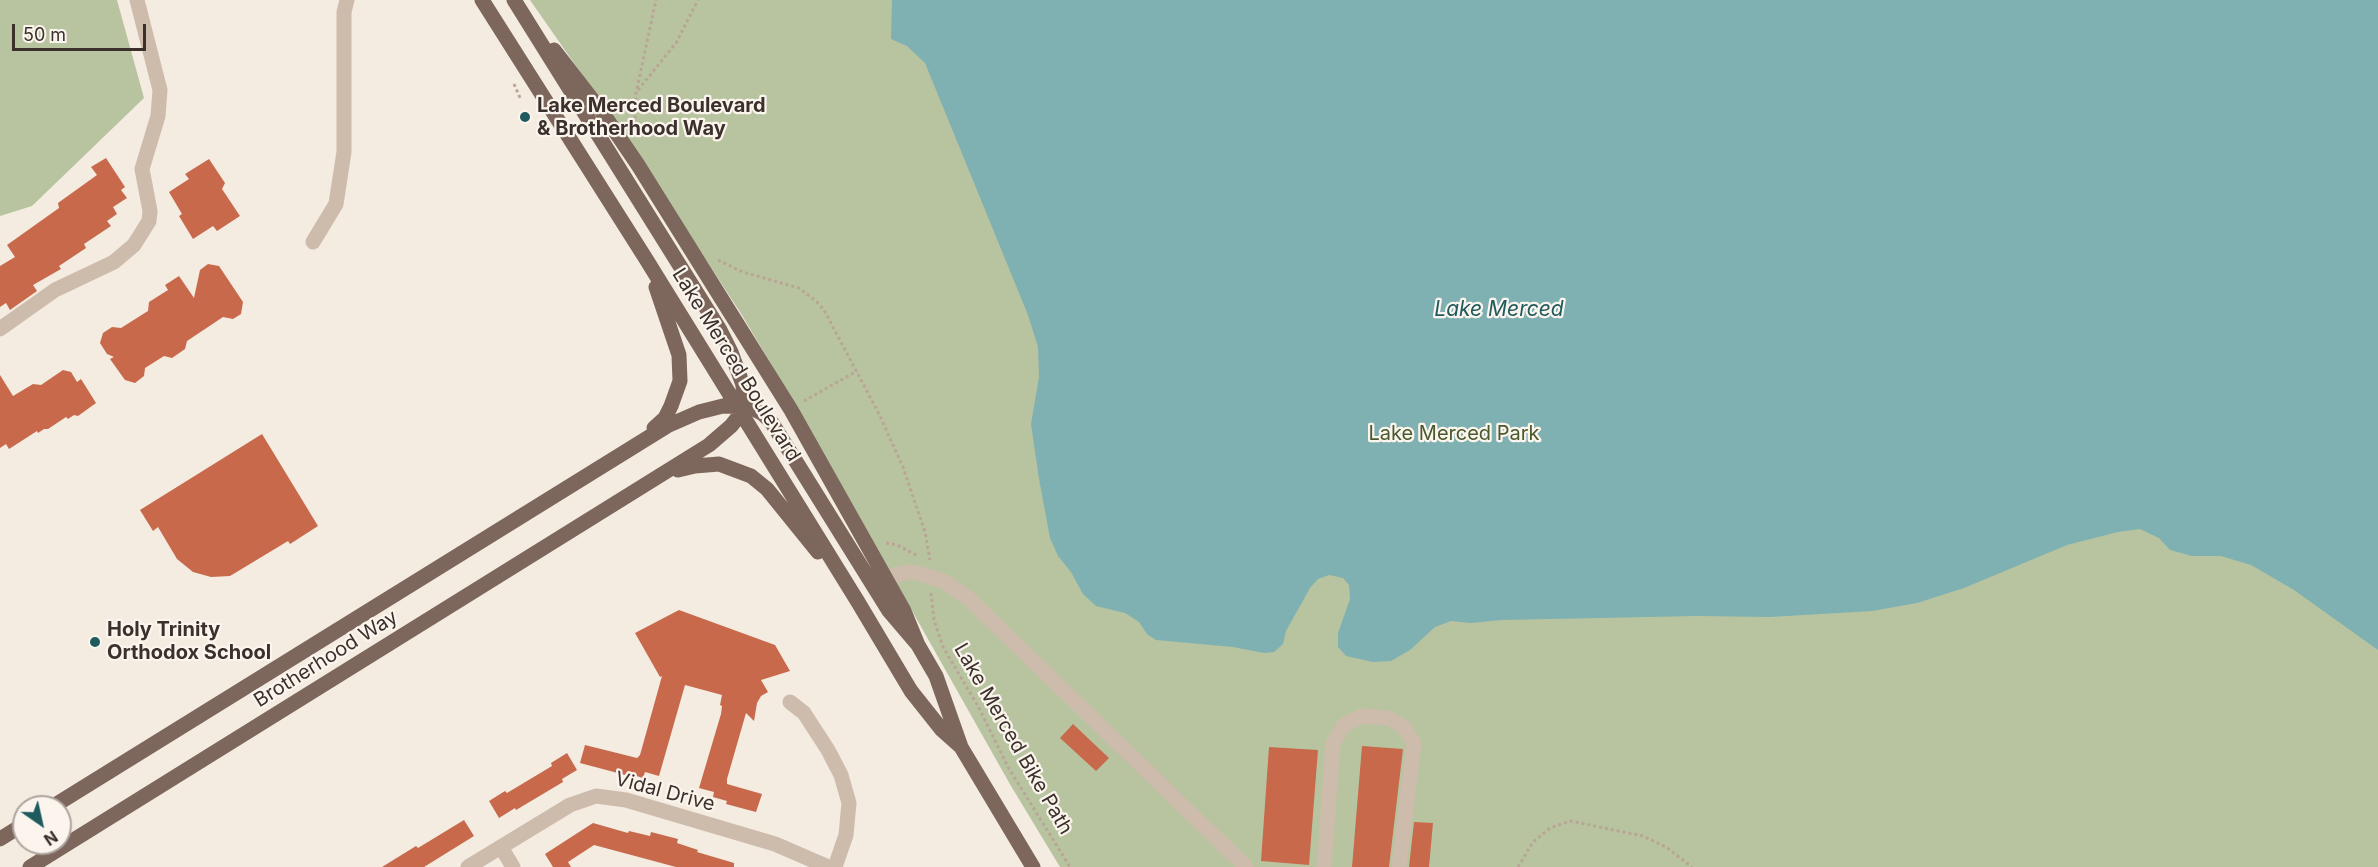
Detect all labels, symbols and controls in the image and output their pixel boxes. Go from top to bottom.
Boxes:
scale bar [15,12,148,50]
text: 50 m [23,24,66,45]
place label: Lake Merced Boulevard & Brotherhood Way [537,94,766,141]
marker: Lake Merced Boulevard & Brotherhood Way [518,110,532,124]
street label: Lake Merced Boulevard [667,264,805,466]
water label: Lake Merced [1434,297,1564,323]
park label: Lake Merced Park [1368,422,1540,446]
street label: Brotherhood Way [250,605,402,713]
place label: Holy Trinity Orthodox School [107,618,271,665]
marker: Holy Trinity Orthodox School [88,635,102,649]
street label: Lake Merced Bike Path [949,639,1077,839]
street label: Vidal Drive [613,767,717,817]
north arrow [12,795,72,855]
text: N [40,827,62,850]

